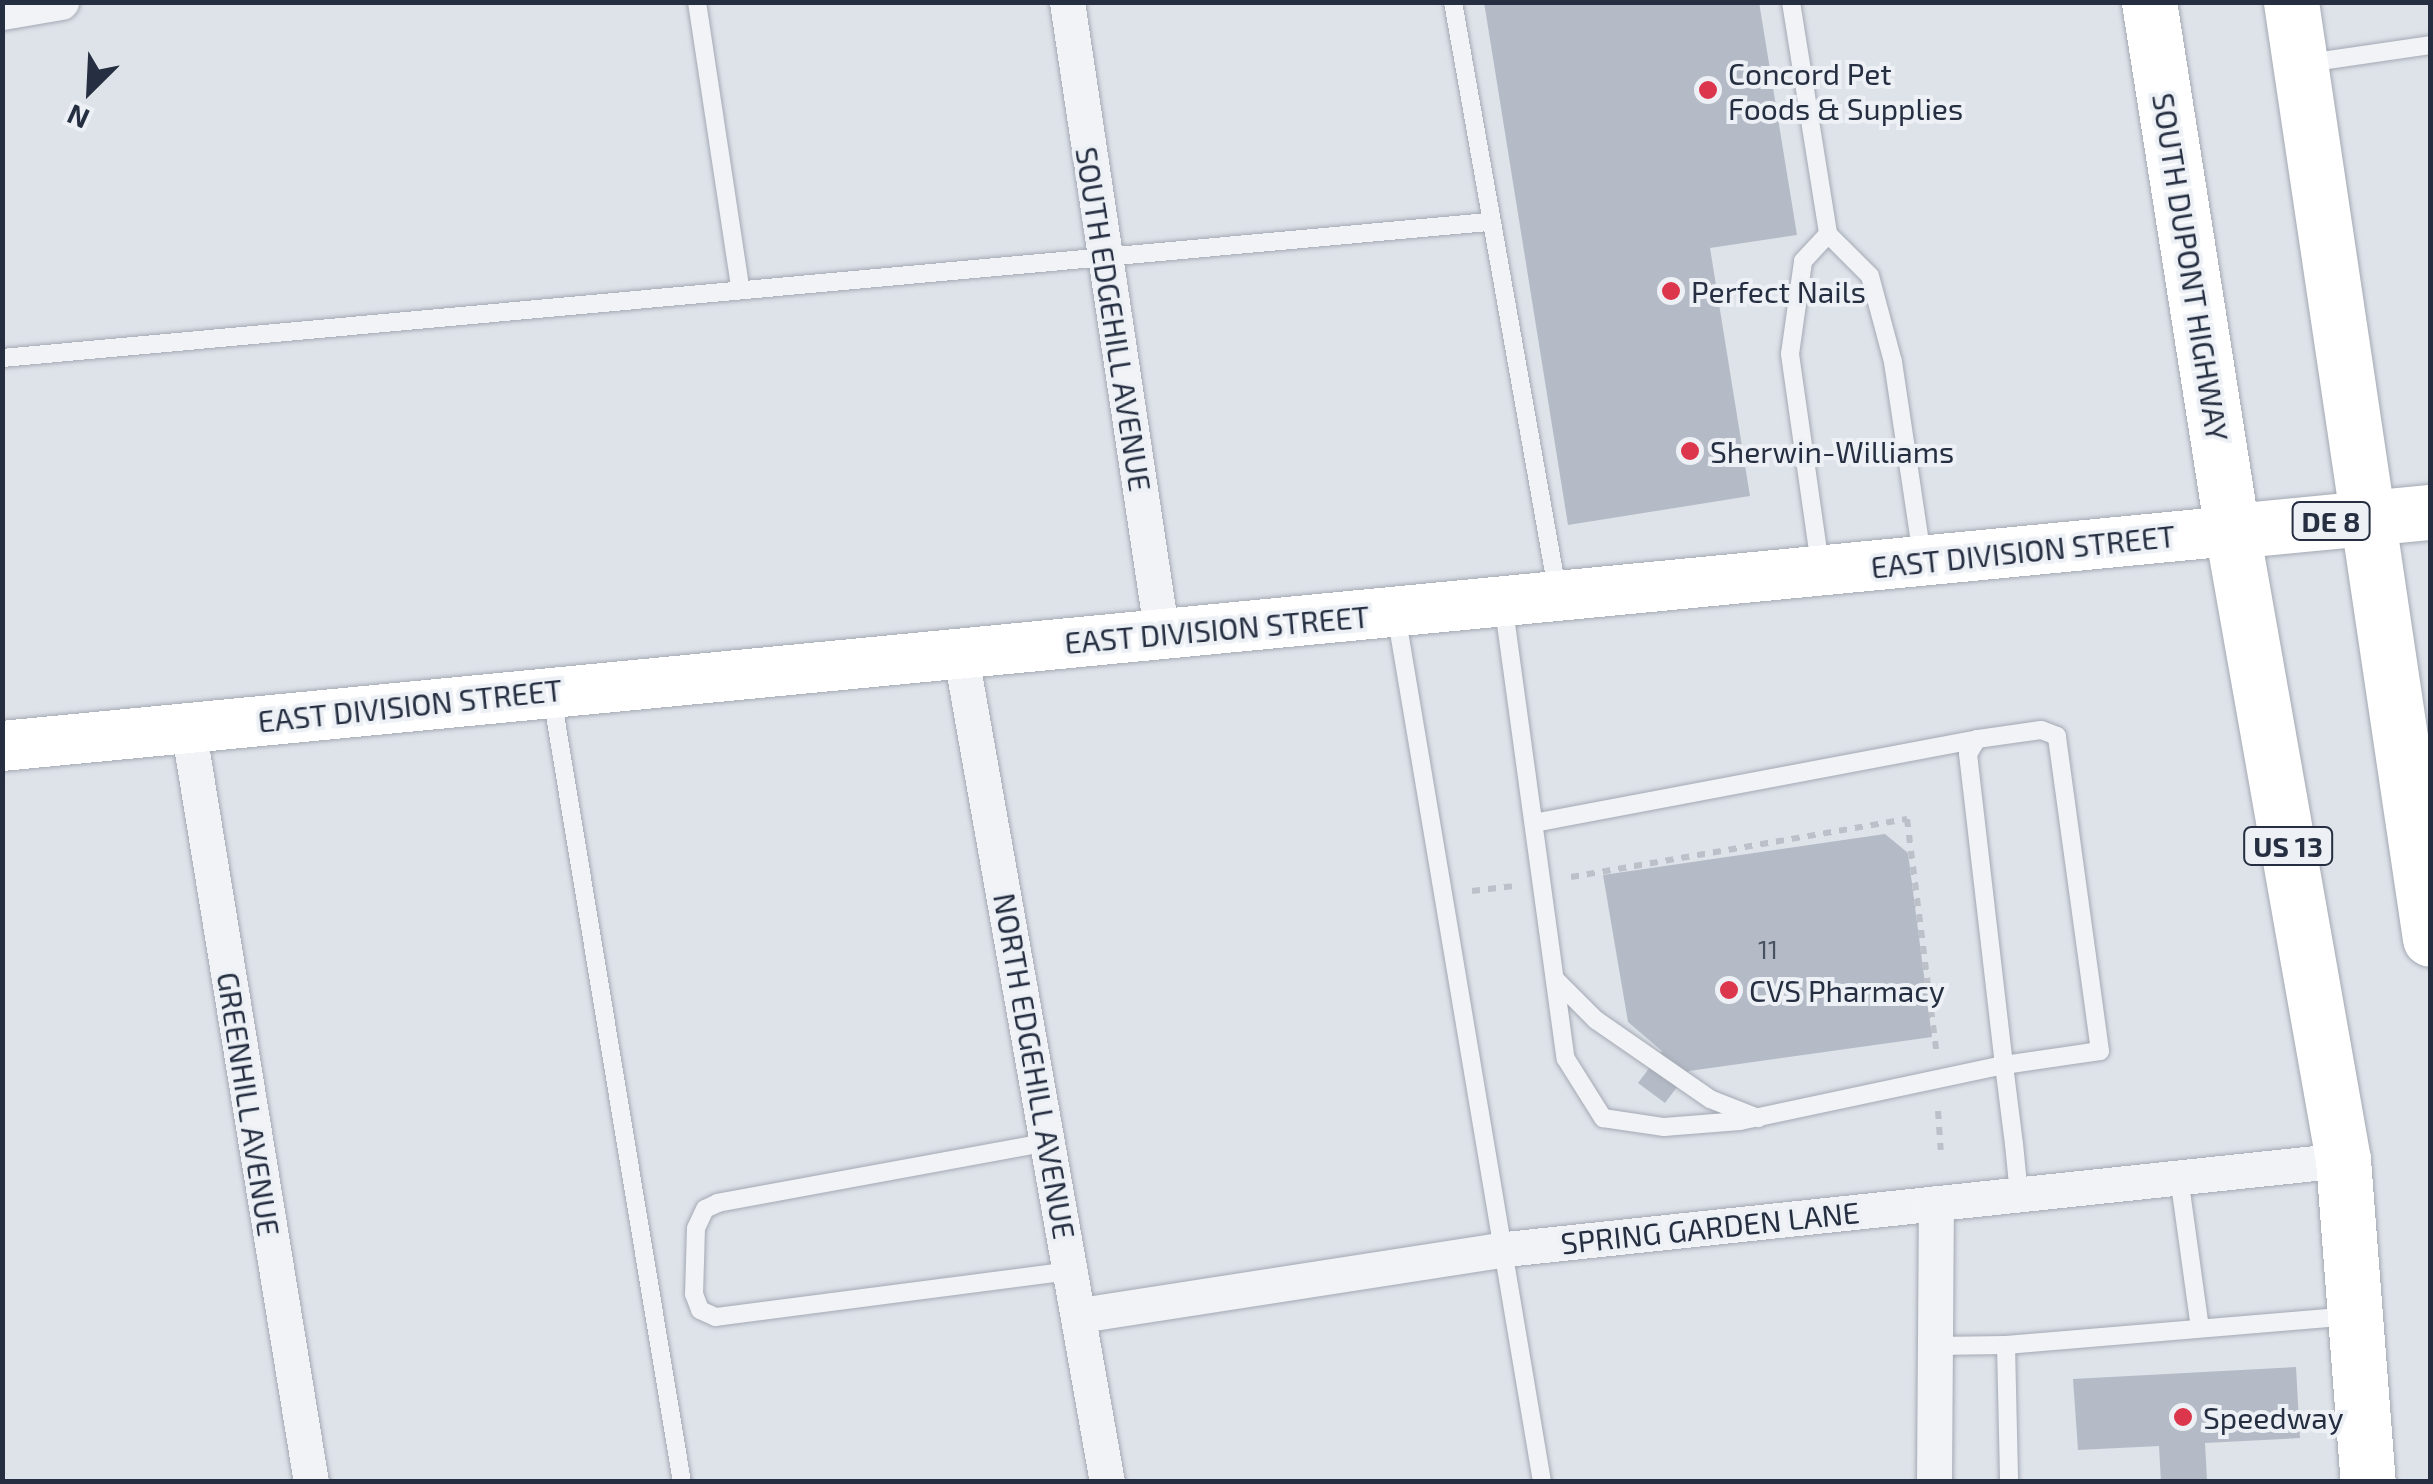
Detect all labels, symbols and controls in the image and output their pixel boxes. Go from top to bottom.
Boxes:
north arrow [40,40,140,140]
place label: Concord Pet Foods & Supplies [1728,55,1963,126]
marker: Concord Pet Foods & Supplies [1697,79,1719,101]
street label: SOUTH DUPONT HIGHWAY [2146,90,2236,444]
text: N [62,98,94,137]
street label: SOUTH EDGEHILL AVENUE [1069,144,1159,494]
place label: Perfect Nails [1691,273,1866,309]
marker: Perfect Nails [1660,280,1682,302]
place label: Sherwin-Williams [1710,433,1954,469]
marker: Sherwin-Williams [1679,440,1701,462]
road number: DE 8 [2291,498,2371,544]
street label: EAST DIVISION STREET [1869,517,2177,585]
street label: EAST DIVISION STREET [1063,598,1371,660]
street label: EAST DIVISION STREET [256,671,564,739]
road number: US 13 [2243,823,2333,869]
street label: NORTH EDGEHILL AVENUE [987,890,1083,1242]
house number: 11 [1758,934,1778,964]
street label: GREENHILL AVENUE [210,969,288,1239]
place label: CVS Pharmacy [1749,972,1945,1008]
marker: CVS Pharmacy [1718,979,1740,1001]
street label: SPRING GARDEN LANE [1559,1193,1861,1261]
place label: Speedway [2203,1399,2344,1435]
marker: Speedway [2172,1406,2194,1428]

